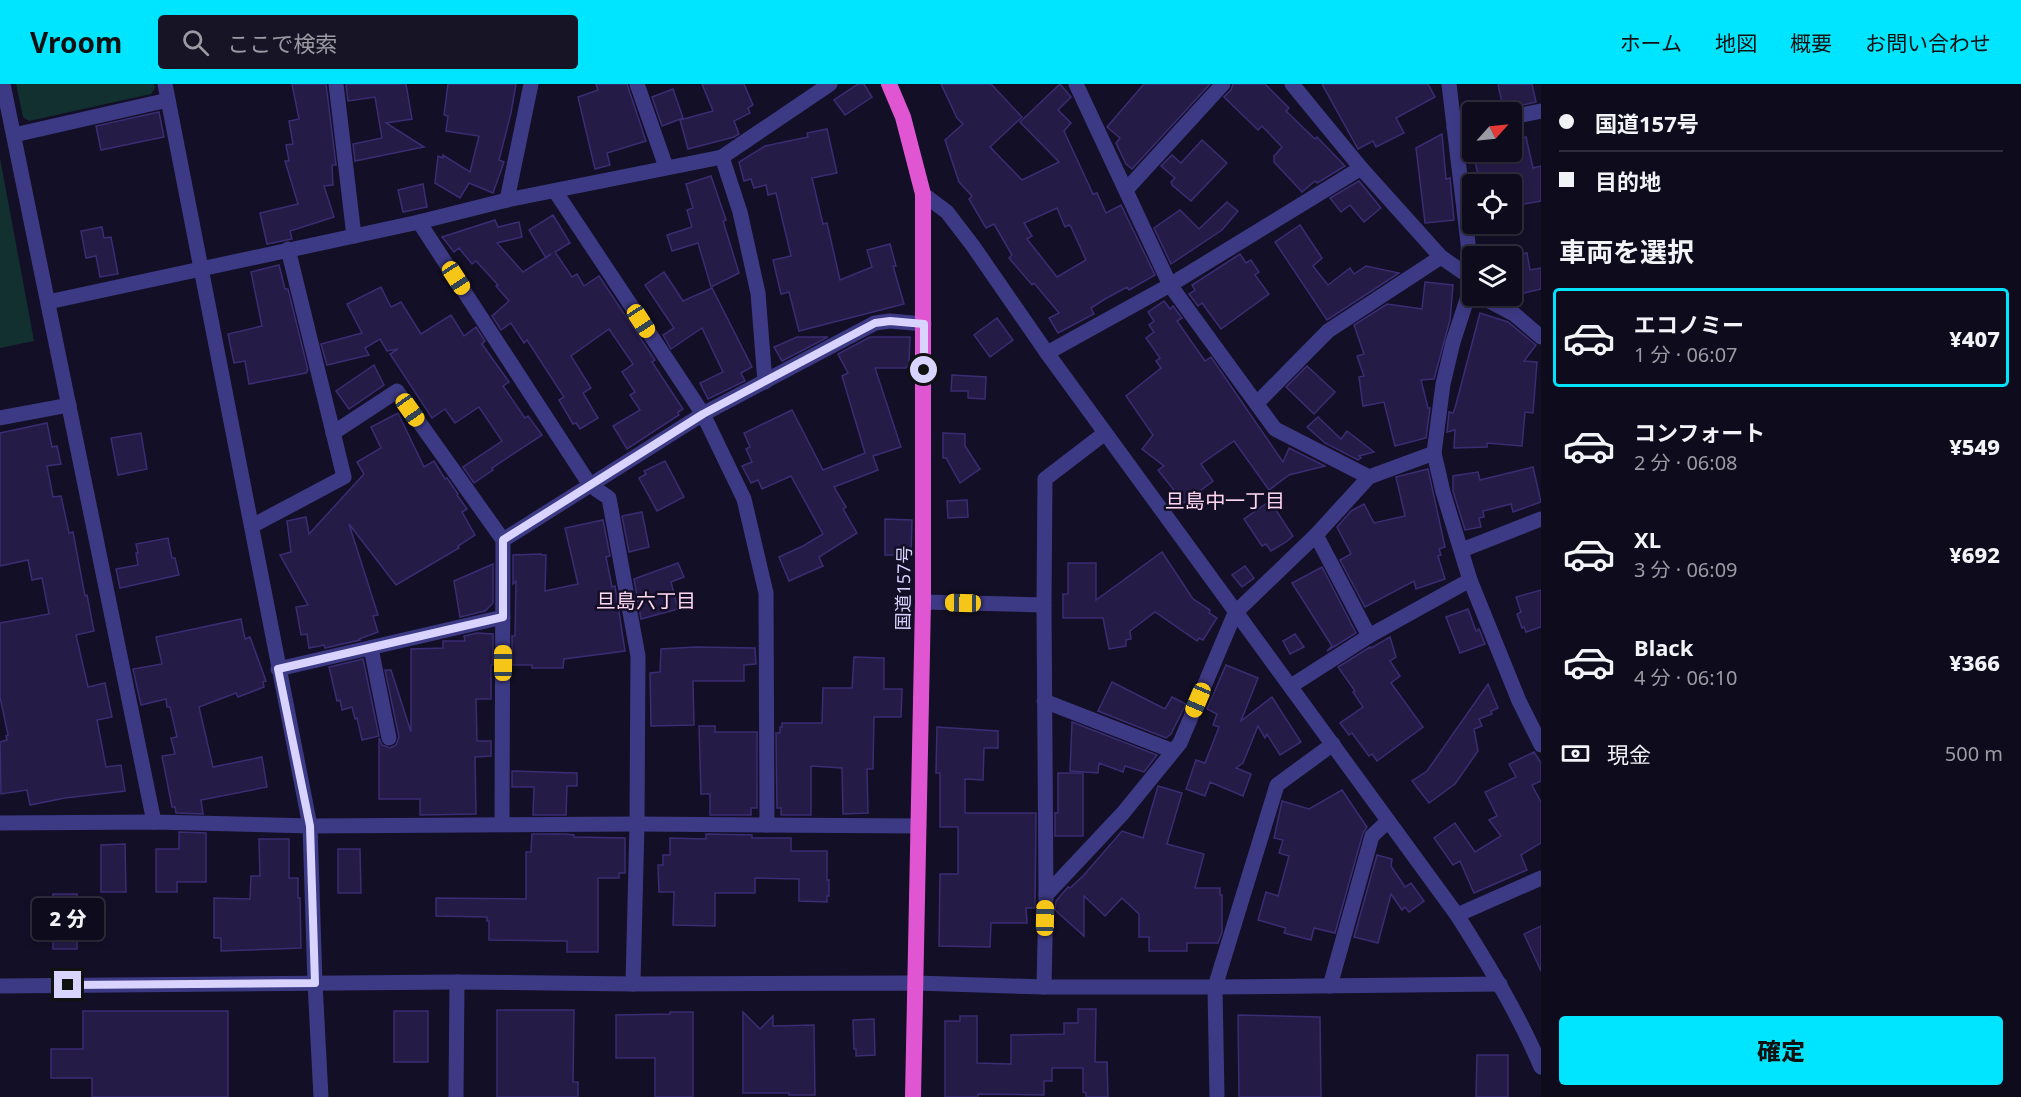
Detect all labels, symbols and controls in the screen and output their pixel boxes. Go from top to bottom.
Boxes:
search box [158,15,578,69]
text: Vroom [30,23,122,61]
icon: search [179,26,212,59]
text: ここで検索 [227,28,337,58]
text: ホーム [1620,29,1682,57]
text: 地図 [1715,29,1757,57]
text: 概要 [1790,29,1832,57]
text: お問い合わせ [1865,29,1991,57]
north arrow [1462,102,1522,162]
map controls [1462,102,1522,306]
text: 国道157号 [1595,108,1699,138]
text: 目的地 [1595,166,1661,196]
button: locate [1462,174,1522,234]
text: 車両を選択 [1559,233,1694,270]
button: layers [1462,246,1522,306]
car [439,258,473,298]
car [624,301,658,341]
text: エコノミー [1634,309,1744,339]
icon: car [1562,311,1616,365]
text: ¥407 [1949,323,2000,353]
text: 1 分 · 06:07 [1634,341,1738,368]
route start [910,356,937,383]
car [392,390,428,430]
text: コンフォート [1634,417,1765,447]
icon: car [1562,419,1616,473]
text: ¥549 [1949,431,2000,461]
text: 2 分 · 06:08 [1634,449,1738,476]
district label: 旦島中一丁目 [1165,487,1285,514]
text: XL [1634,524,1661,554]
icon: car [1562,527,1616,581]
text: ¥692 [1949,539,2000,569]
street label: 国道157号 [890,545,916,631]
text: 3 分 · 06:09 [1634,556,1738,583]
district label: 旦島六丁目 [596,587,696,614]
car [945,594,981,612]
text: Black [1634,632,1693,662]
icon: car [1562,635,1616,689]
car [494,645,512,681]
text: ¥366 [1949,647,2000,677]
text: 4 分 · 06:10 [1634,664,1738,691]
car [1183,680,1213,720]
icon: cash [1559,737,1592,770]
text: 現金 [1607,739,1651,769]
text: 500 m [1945,740,2003,767]
callout: 2 分 [32,898,104,940]
car [1036,900,1054,936]
text: 2 分 [50,905,86,932]
route end [54,971,81,998]
button: 確定 [1559,1016,2003,1085]

